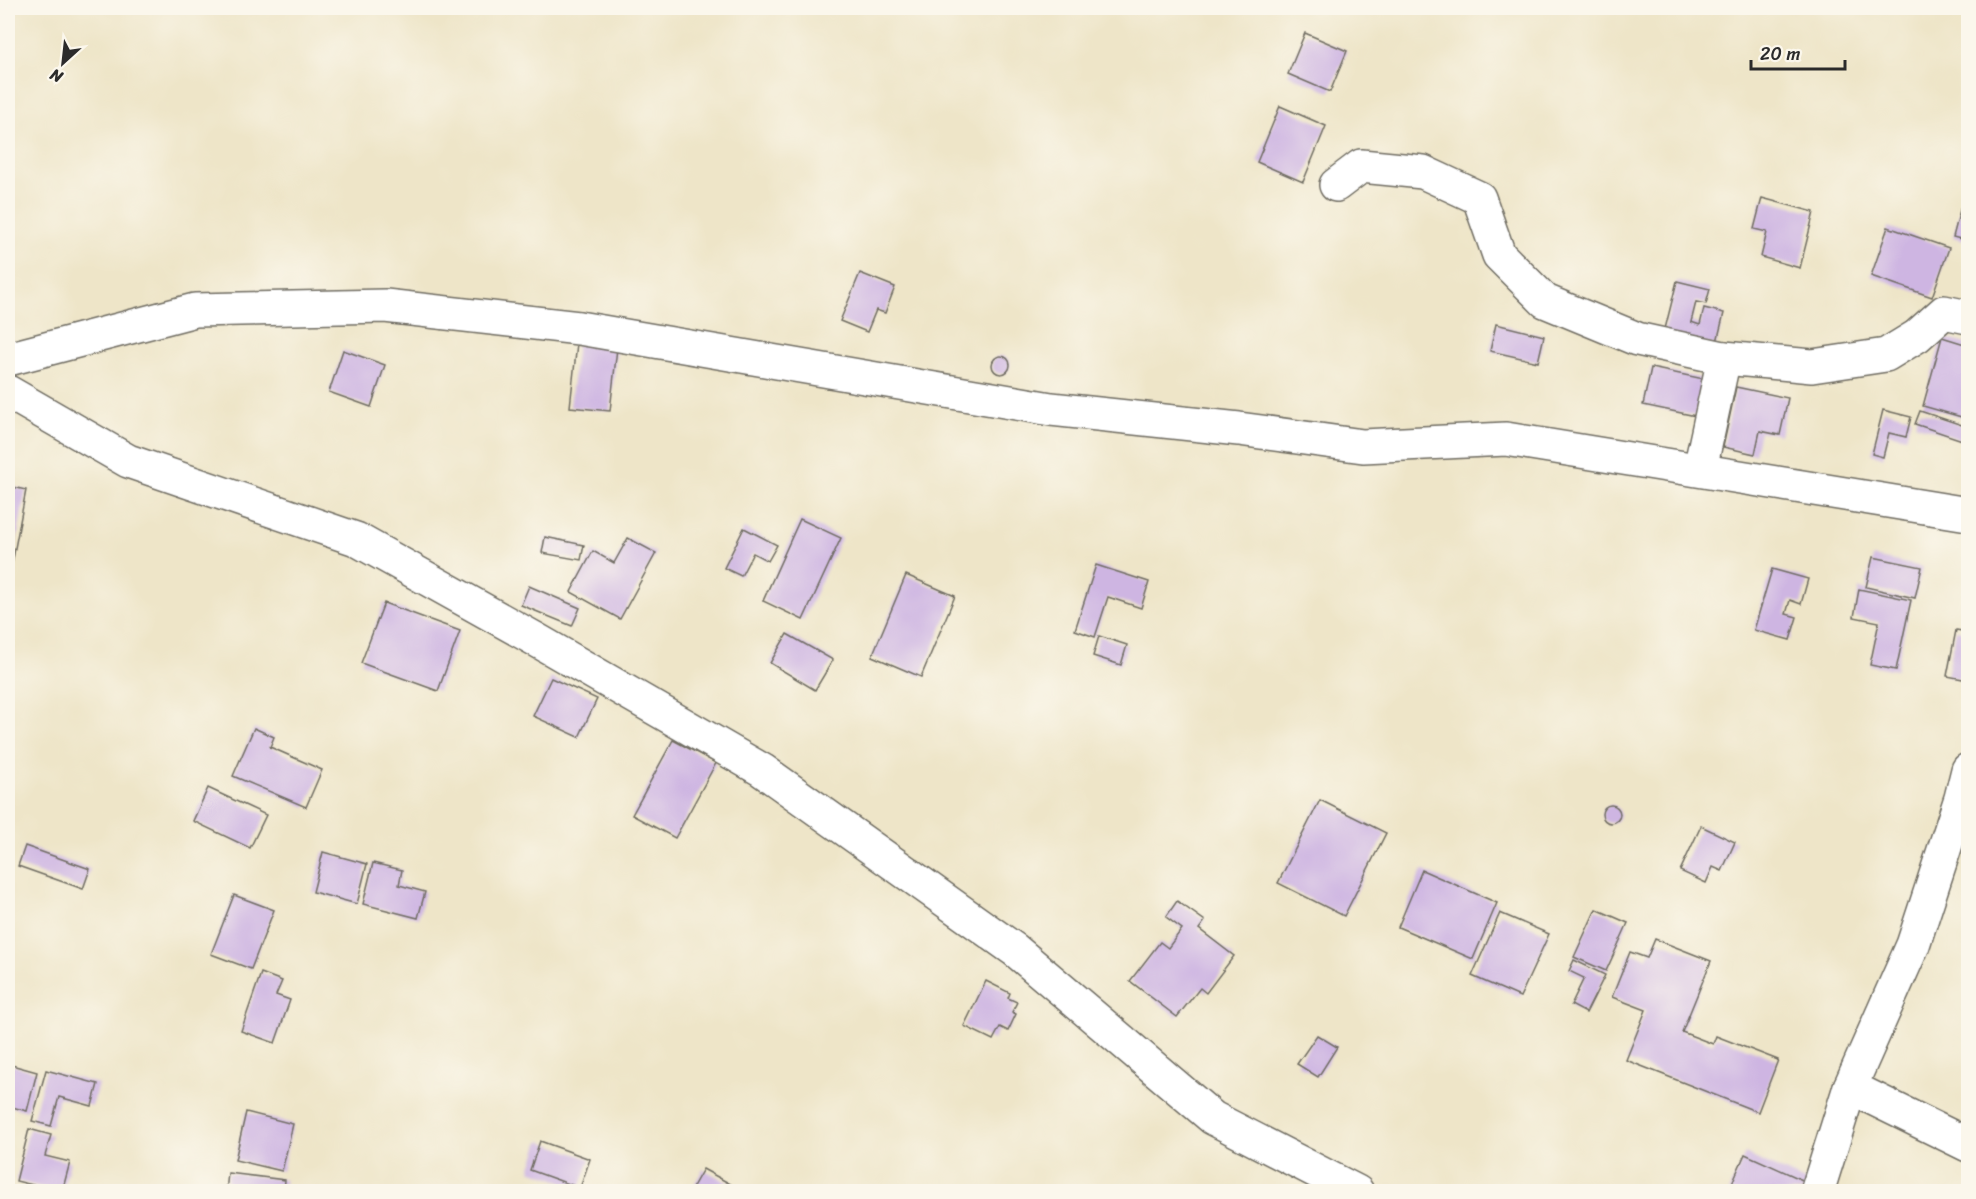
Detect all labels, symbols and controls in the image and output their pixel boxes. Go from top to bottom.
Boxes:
north arrow [33,33,93,93]
scale bar [1751,33,1846,71]
text: 20 m [1760,38,1800,70]
text: N [44,60,69,92]

